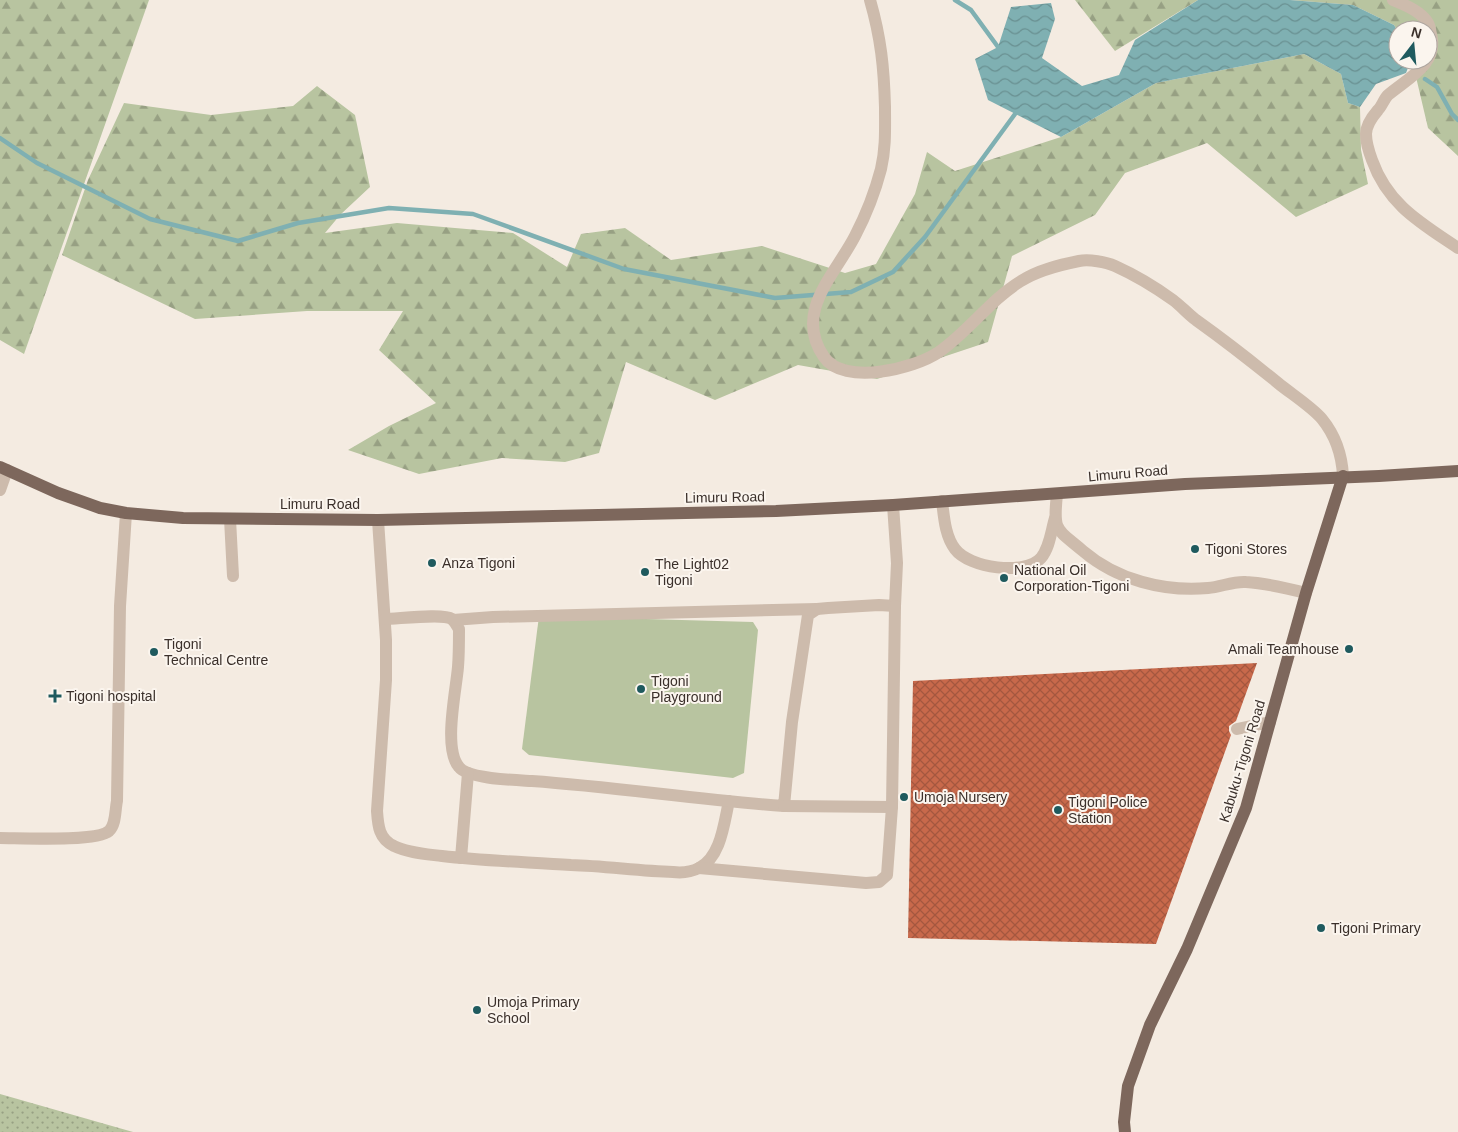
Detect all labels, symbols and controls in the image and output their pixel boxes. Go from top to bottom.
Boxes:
north arrow [1388,20,1438,70]
text: N [1410,23,1424,42]
street label: Limuru Road [1087,462,1169,484]
street label: Limuru Road [685,488,765,506]
street label: Limuru Road [280,496,360,512]
place label: Tigoni Stores [1205,541,1287,557]
marker: Tigoni Stores [1189,543,1201,555]
place label: Anza Tigoni [442,555,515,571]
place label: The Light02 Tigoni [655,556,729,588]
marker: Anza Tigoni [426,557,438,569]
place label: National Oil Corporation-Tigoni [1014,562,1129,594]
marker: The Light02 Tigoni [639,566,651,578]
marker: National Oil Corporation-Tigoni [998,572,1010,584]
place label: Tigoni Technical Centre [164,636,268,668]
place label: Amali Teamhouse [1228,641,1339,657]
marker: Amali Teamhouse [1343,643,1355,655]
marker: Tigoni Technical Centre [148,646,160,658]
place label: Tigoni Playground [651,673,722,705]
marker: Tigoni Playground [635,683,647,695]
place label: Tigoni hospital [66,688,156,704]
marker: Tigoni hospital [48,689,62,703]
street label: Kabuku-Tigoni Road [1216,698,1268,824]
place label: Umoja Nursery [914,789,1007,805]
marker: Umoja Nursery [898,791,910,803]
place label: Tigoni Police Station [1068,794,1148,826]
marker: Tigoni Police Station [1052,804,1064,816]
place label: Tigoni Primary [1331,920,1421,936]
marker: Tigoni Primary [1315,922,1327,934]
place label: Umoja Primary School [487,994,580,1026]
marker: Umoja Primary School [471,1004,483,1016]

